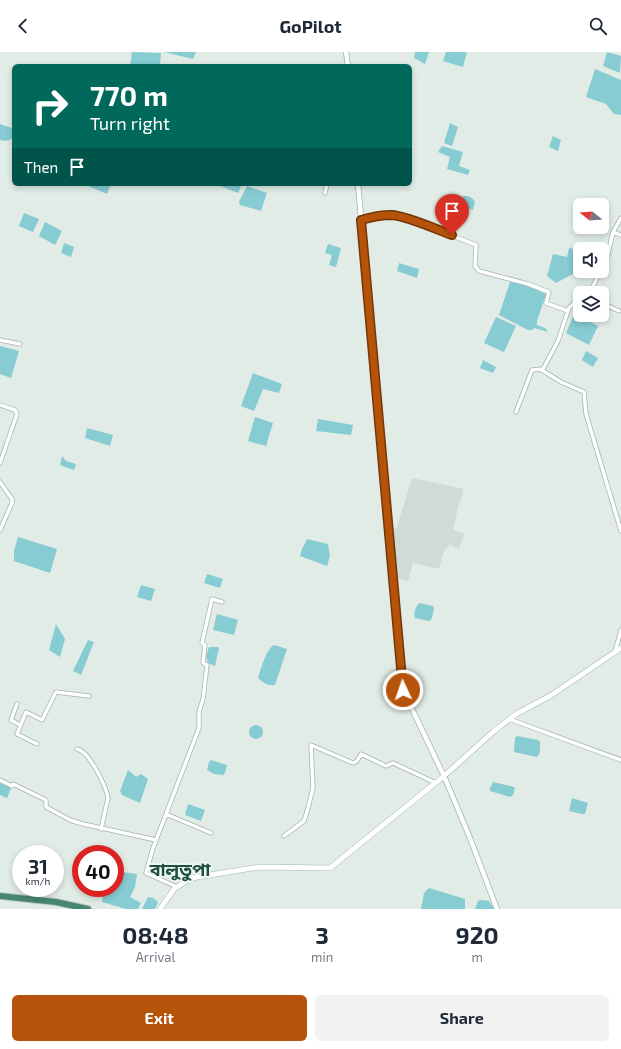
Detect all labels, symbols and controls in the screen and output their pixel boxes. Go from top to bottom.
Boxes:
icon: back [12,15,34,37]
text: GoPilot [279,15,342,37]
icon: search [587,15,609,37]
text: 770 m [90,78,168,112]
icon: right [24,80,76,132]
text: Turn right [90,112,170,134]
icon: arrive [66,156,88,178]
text: Then [24,158,58,176]
pin [435,194,469,235]
north arrow [573,198,609,234]
map controls [573,198,609,322]
icon: arrive [441,200,463,222]
button: sound [573,242,609,278]
button: layers [573,286,609,322]
position arrow [382,669,424,711]
speed limit sign: 40 [72,845,124,897]
text: 31 [28,854,48,878]
district label: বালুতুপা [149,858,211,882]
text: km/h [26,875,50,887]
text: 08:48 [122,920,189,949]
text: 3 [315,920,329,949]
text: 920 [455,920,499,949]
text: Arrival [136,949,175,965]
text: min [311,949,333,965]
text: m [471,949,483,965]
button: Exit [12,995,307,1041]
button: Share [315,995,609,1041]

